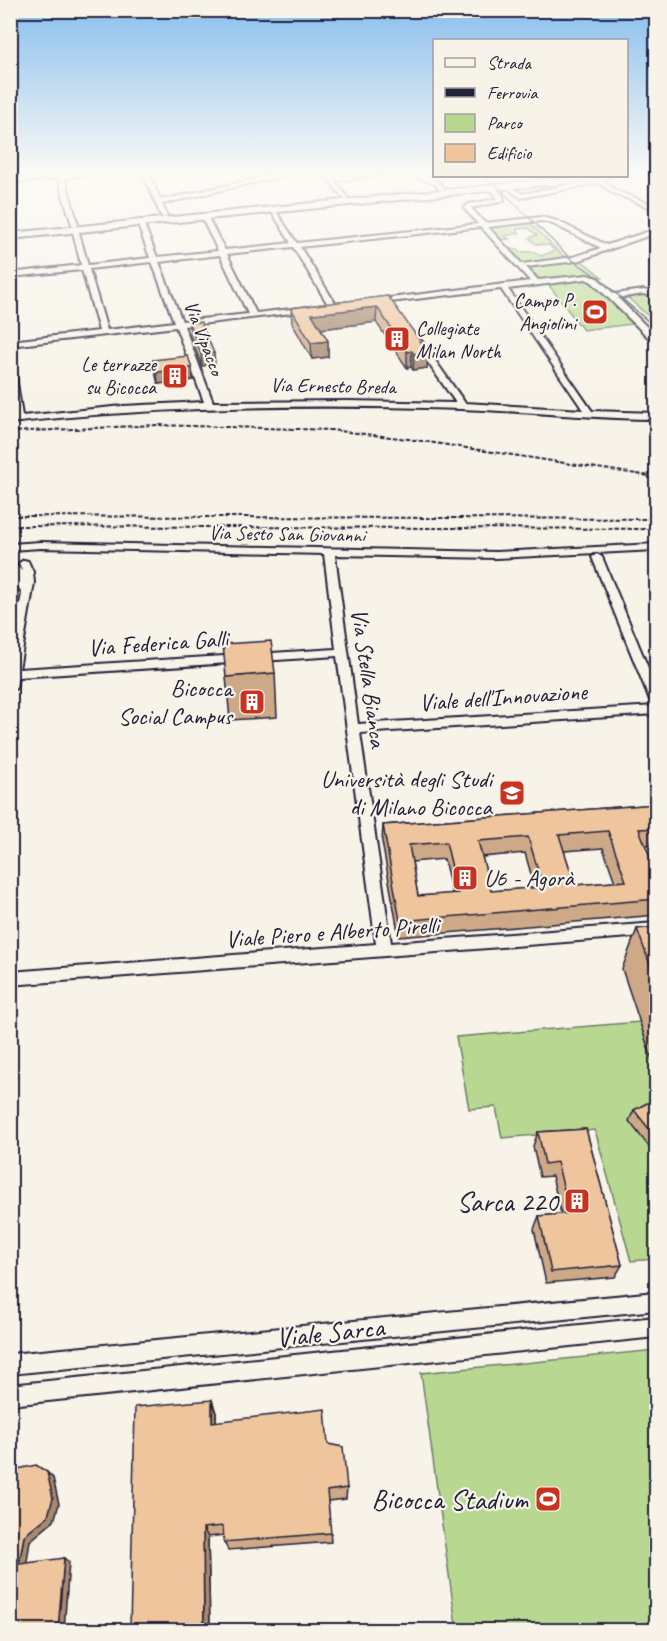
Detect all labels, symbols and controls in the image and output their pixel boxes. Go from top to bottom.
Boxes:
legend [433,39,628,177]
text: Strada [487,52,532,74]
text: Ferrovia [487,82,538,104]
text: Parco [487,112,523,134]
text: Edificio [487,142,533,164]
place label: Campo P. Angiolini [514,288,578,336]
street label: Via Vipacco [178,297,230,381]
sports icon: Campo P. Angiolini [580,297,610,327]
place label: Collegiate Milan North [416,316,502,364]
building icon: Collegiate Milan North [382,324,412,354]
place label: Le terrazze su Bicocca [81,352,157,400]
building icon: Le terrazze su Bicocca [160,361,190,391]
street label: Via Ernesto Breda [270,372,398,400]
street label: Via Sesto San Giovanni [209,520,368,548]
street label: Via Stella Bianca [344,607,394,751]
street label: Via Federica Galli [87,623,232,663]
place label: Bicocca Social Campus [118,673,234,731]
street label: Viale dell'Innovazione [418,676,590,718]
building icon: Bicocca Social Campus [237,687,267,717]
place label: Università degli Studi di Milano Bicocca [321,764,494,822]
school or university icon: Università degli Studi di Milano Bicocca [497,778,527,808]
building icon: U6 - Agorà [450,863,480,893]
place label: U6 - Agorà [484,863,575,893]
street label: Viale Piero e Alberto Pirelli [224,909,443,954]
place label: Sarca 220 [457,1184,560,1219]
building icon: Sarca 220 [562,1186,592,1216]
street label: Viale Sarca [274,1309,387,1355]
place label: Bicocca Stadium [372,1482,529,1517]
sports icon: Bicocca Stadium [533,1484,563,1514]

